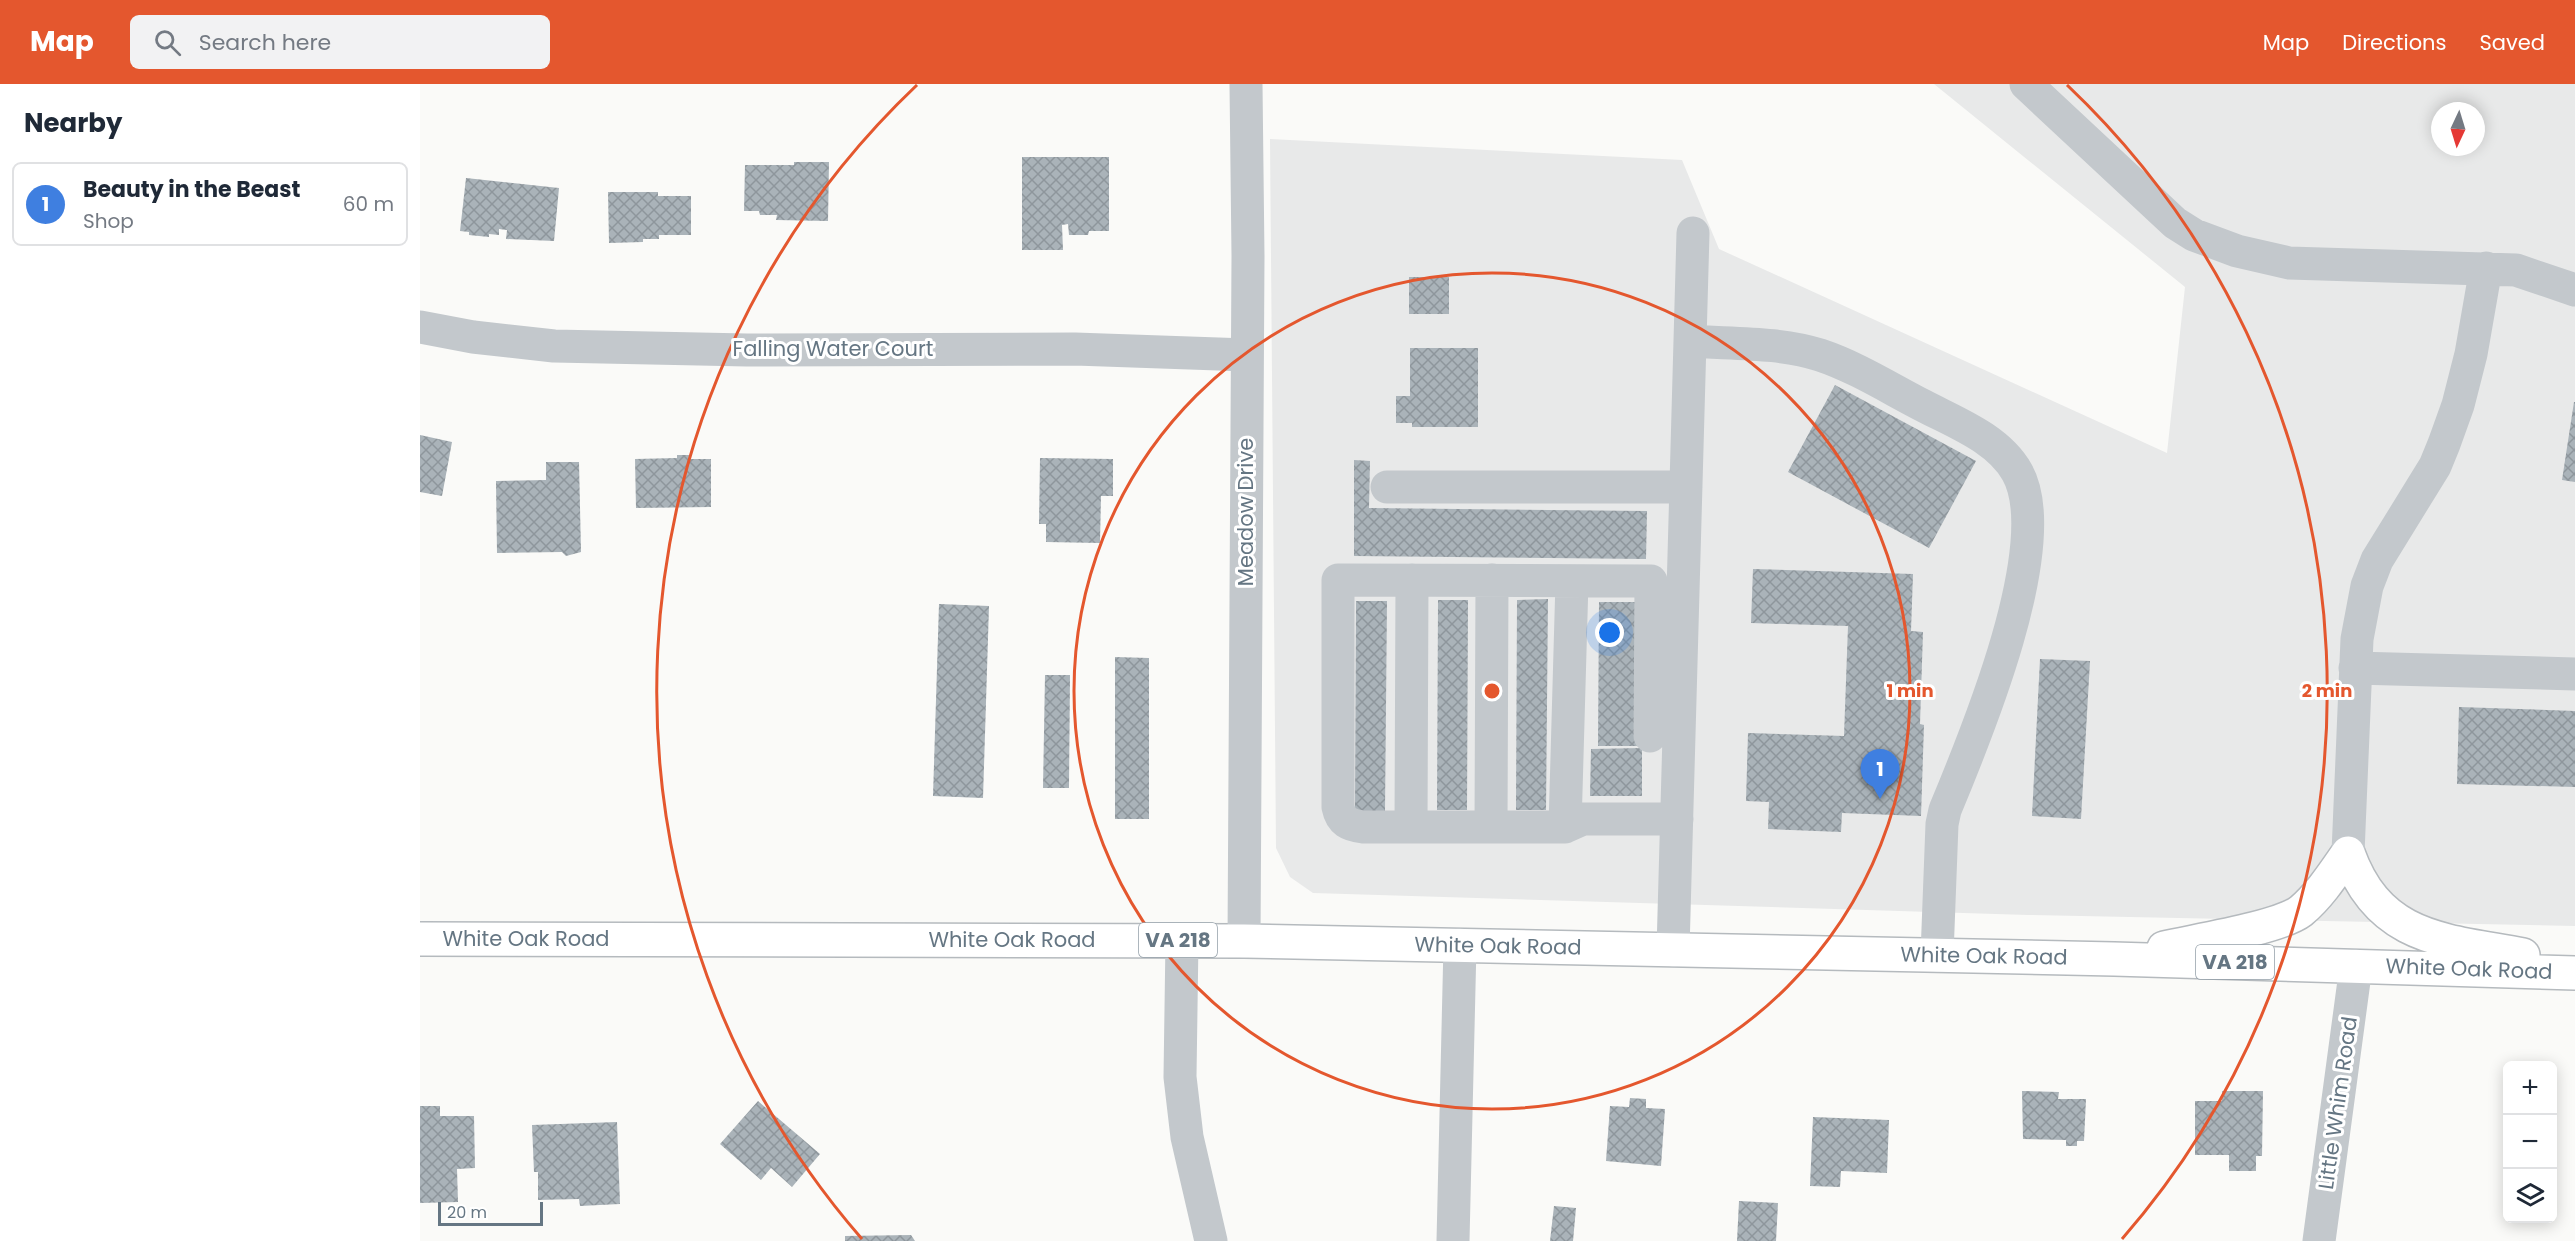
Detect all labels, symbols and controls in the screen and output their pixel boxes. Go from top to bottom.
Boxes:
search box [130,15,550,69]
text: Map [30,22,94,61]
icon: search [151,26,184,59]
text: Search here [199,27,331,58]
text: Map [2263,28,2309,57]
text: Directions [2342,28,2446,57]
text: Saved [2479,28,2545,57]
north arrow [2431,102,2485,156]
text: Nearby [24,105,122,141]
text: Beauty in the Beast [83,174,300,205]
text: 1 [42,190,49,218]
text: 60 m [343,190,394,218]
text: Shop [83,207,134,235]
street label: Falling Water Court [733,334,933,363]
street label: Meadow Drive [1231,438,1260,586]
your location [1595,618,1624,647]
text: 1 min [1886,678,1934,703]
text: 2 min [2302,678,2352,703]
centre of rings [1482,681,1502,701]
pin: 1 [1860,750,1900,799]
road number: VA 218 [1139,923,1217,957]
street label: White Oak Road [442,924,610,953]
street label: White Oak Road [928,925,1096,954]
street label: White Oak Road [1414,930,1582,961]
street label: White Oak Road [1900,940,2068,971]
road number: VA 218 [2196,945,2274,979]
street label: White Oak Road [2385,951,2553,986]
street label: Little Whim Road [2311,1015,2364,1191]
map controls [2503,1061,2557,1223]
button: + [2503,1061,2557,1115]
button: − [2503,1115,2557,1169]
button: layers [2503,1169,2557,1223]
scale bar [438,1199,543,1226]
text: 20 m [447,1201,487,1224]

